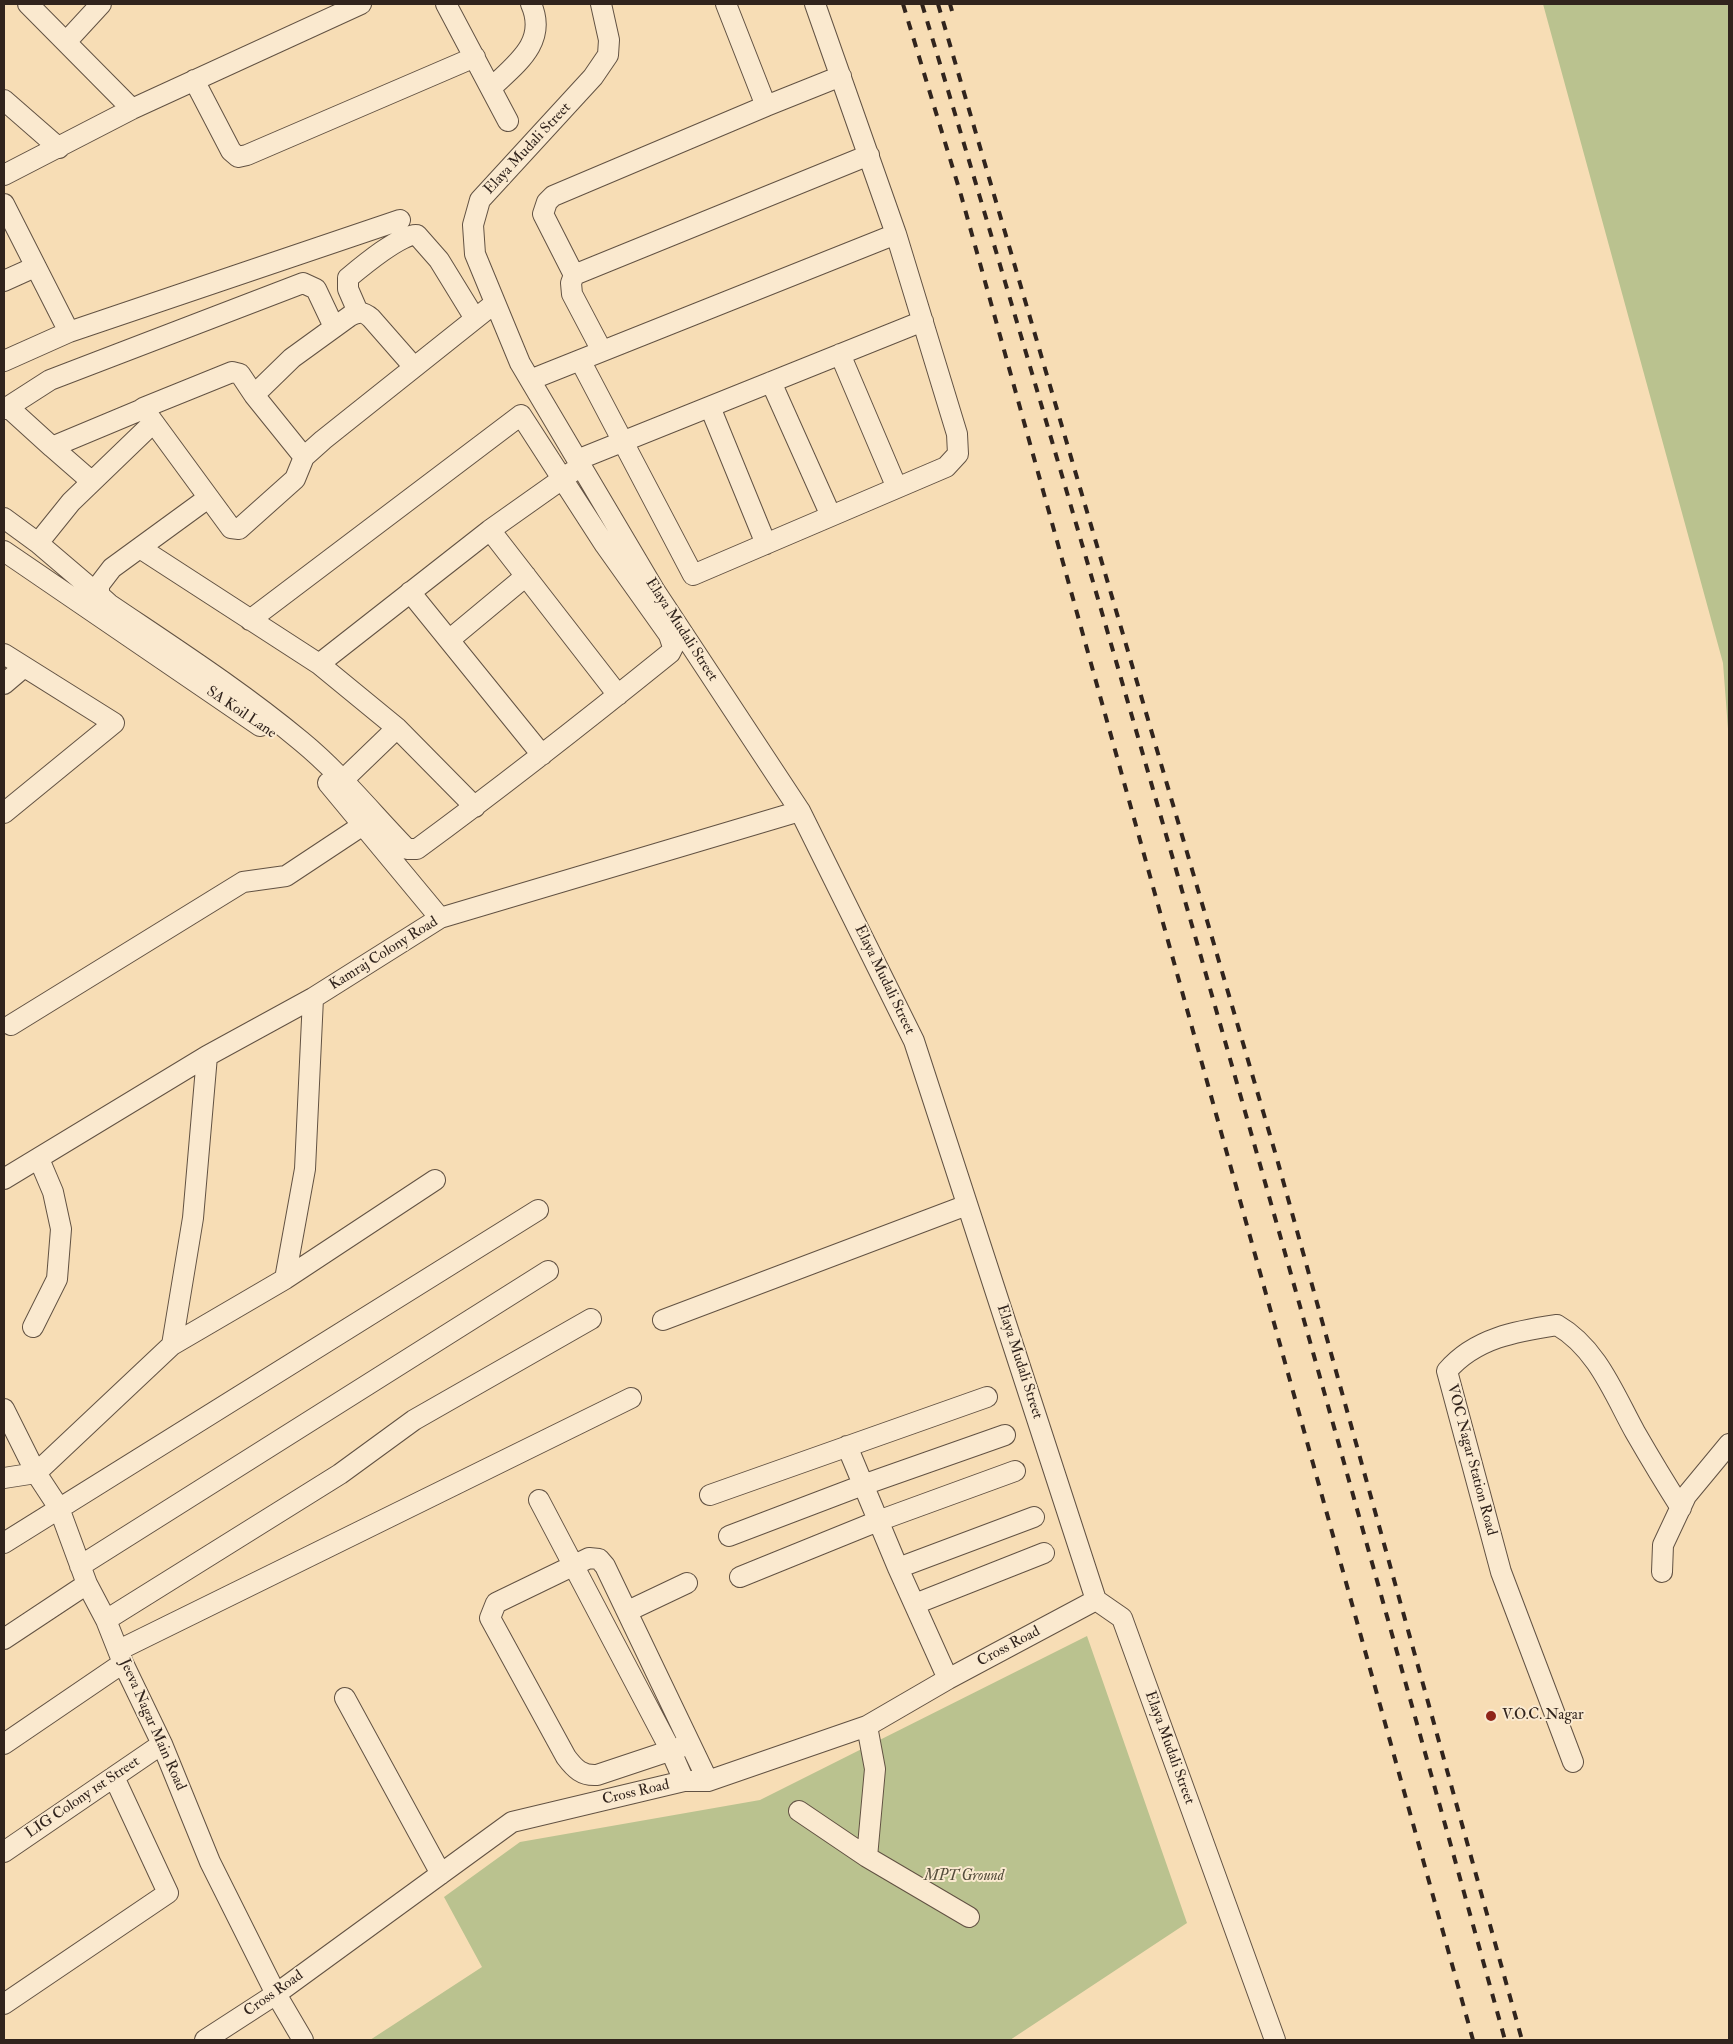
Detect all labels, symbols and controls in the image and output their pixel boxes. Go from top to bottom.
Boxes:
street label: Elaya Mudali Street [481,99,575,199]
street label: Elaya Mudali Street [641,575,721,685]
street label: SA Koil Lane [203,683,279,743]
street label: Kamraj Colony Road [326,913,442,995]
street label: Elaya Mudali Street [850,922,918,1038]
street label: Elaya Mudali Street [992,1303,1046,1421]
street label: VOC Nagar Station Road [1442,1382,1500,1538]
street label: Cross Road [975,1623,1043,1671]
street label: Jeeva Nagar Main Road [115,1656,189,1794]
street label: Elaya Mudali Street [1140,1689,1198,1807]
place label: V.O.C. Nagar [1502,1707,1584,1725]
marker: V.O.C. Nagar [1484,1709,1498,1723]
street label: LIG Colony 1st Street [23,1753,143,1843]
street label: Cross Road [601,1777,671,1809]
park label: MPT Ground [924,1868,1004,1886]
street label: Cross Road [241,1967,307,2021]

